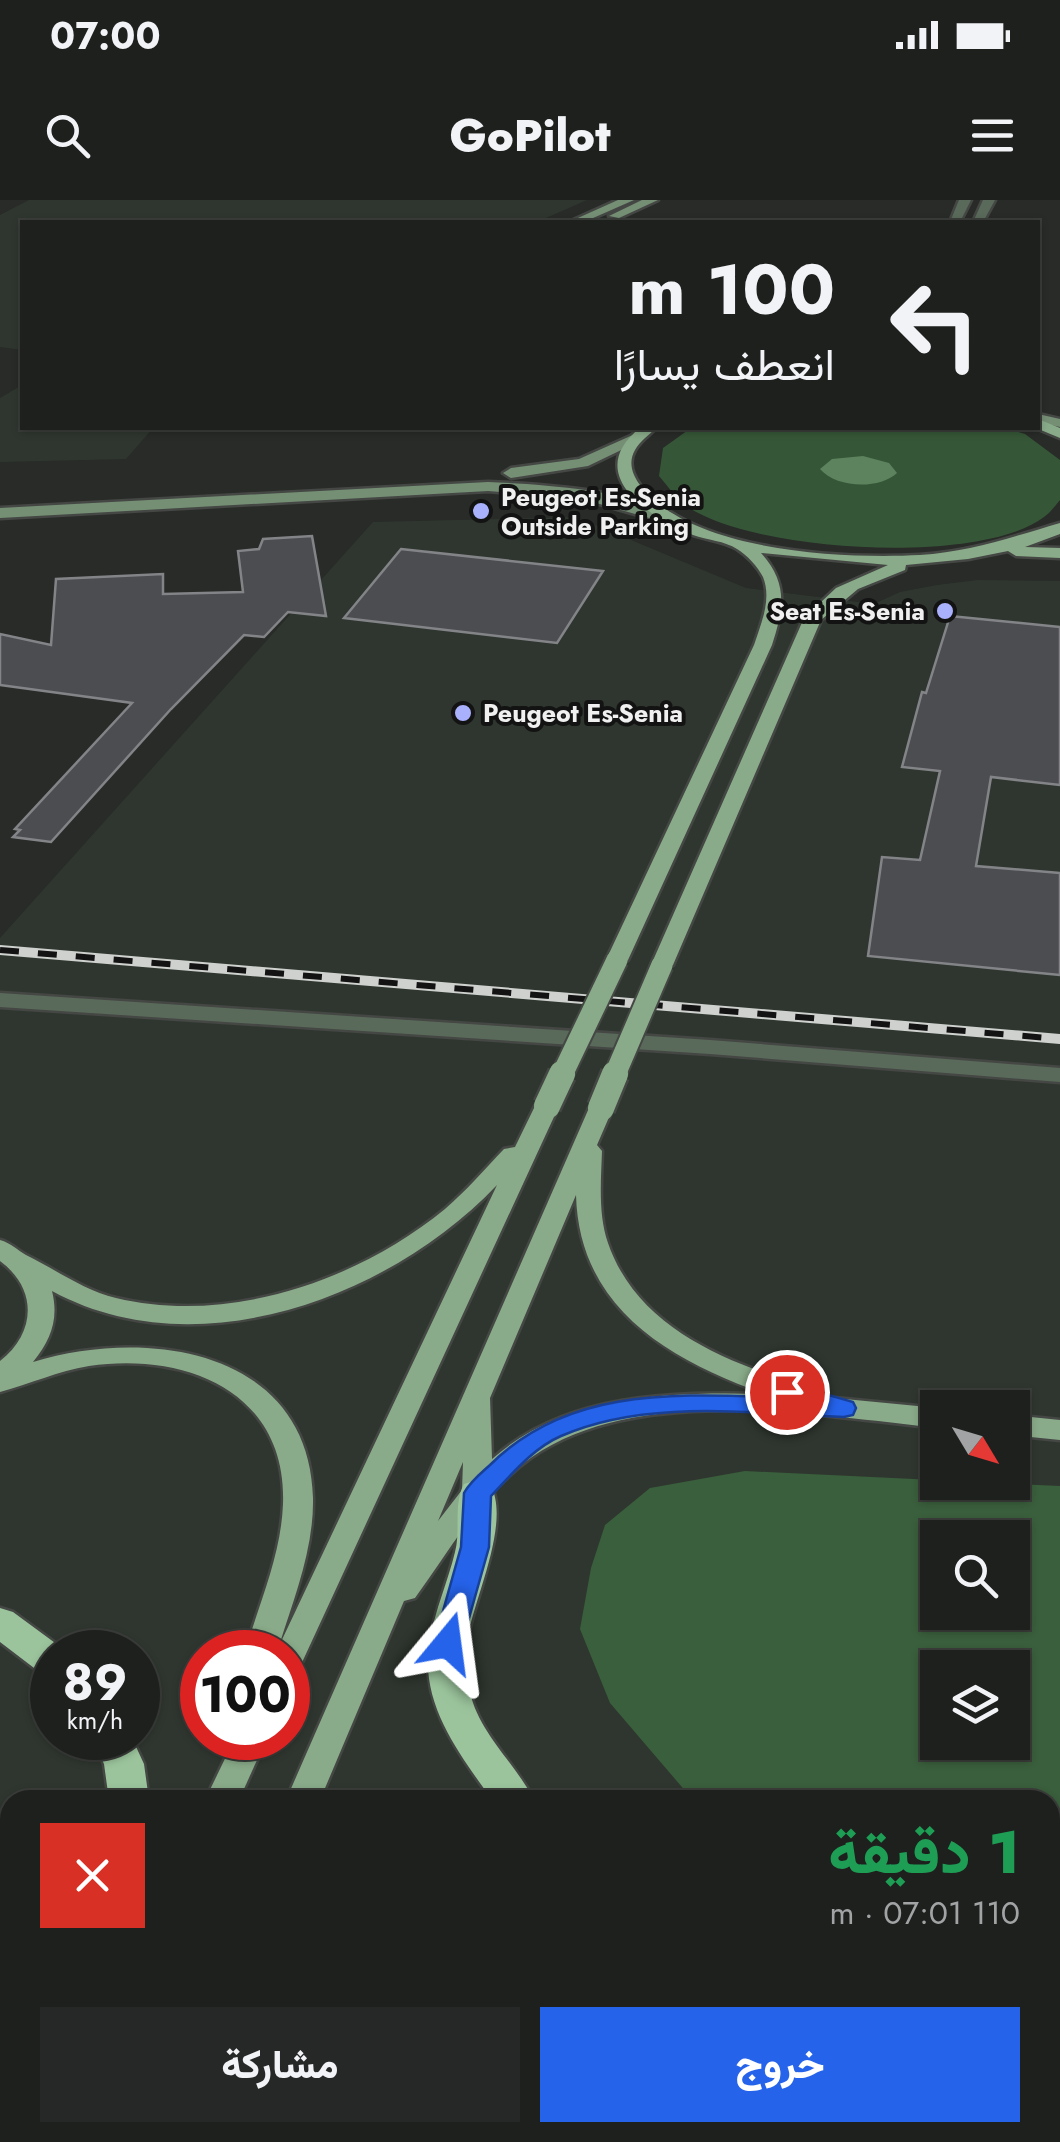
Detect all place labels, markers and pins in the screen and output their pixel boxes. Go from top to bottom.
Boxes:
place label: Peugeot Es-Senia Outside Parking [501,479,701,544]
marker: Peugeot Es-Senia Outside Parking [470,500,492,522]
place label: Seat Es-Senia [769,593,925,629]
marker: Seat Es-Senia [934,600,956,622]
place label: Peugeot Es-Senia [483,695,683,731]
marker: Peugeot Es-Senia [452,702,474,724]
pin [745,1350,830,1435]

